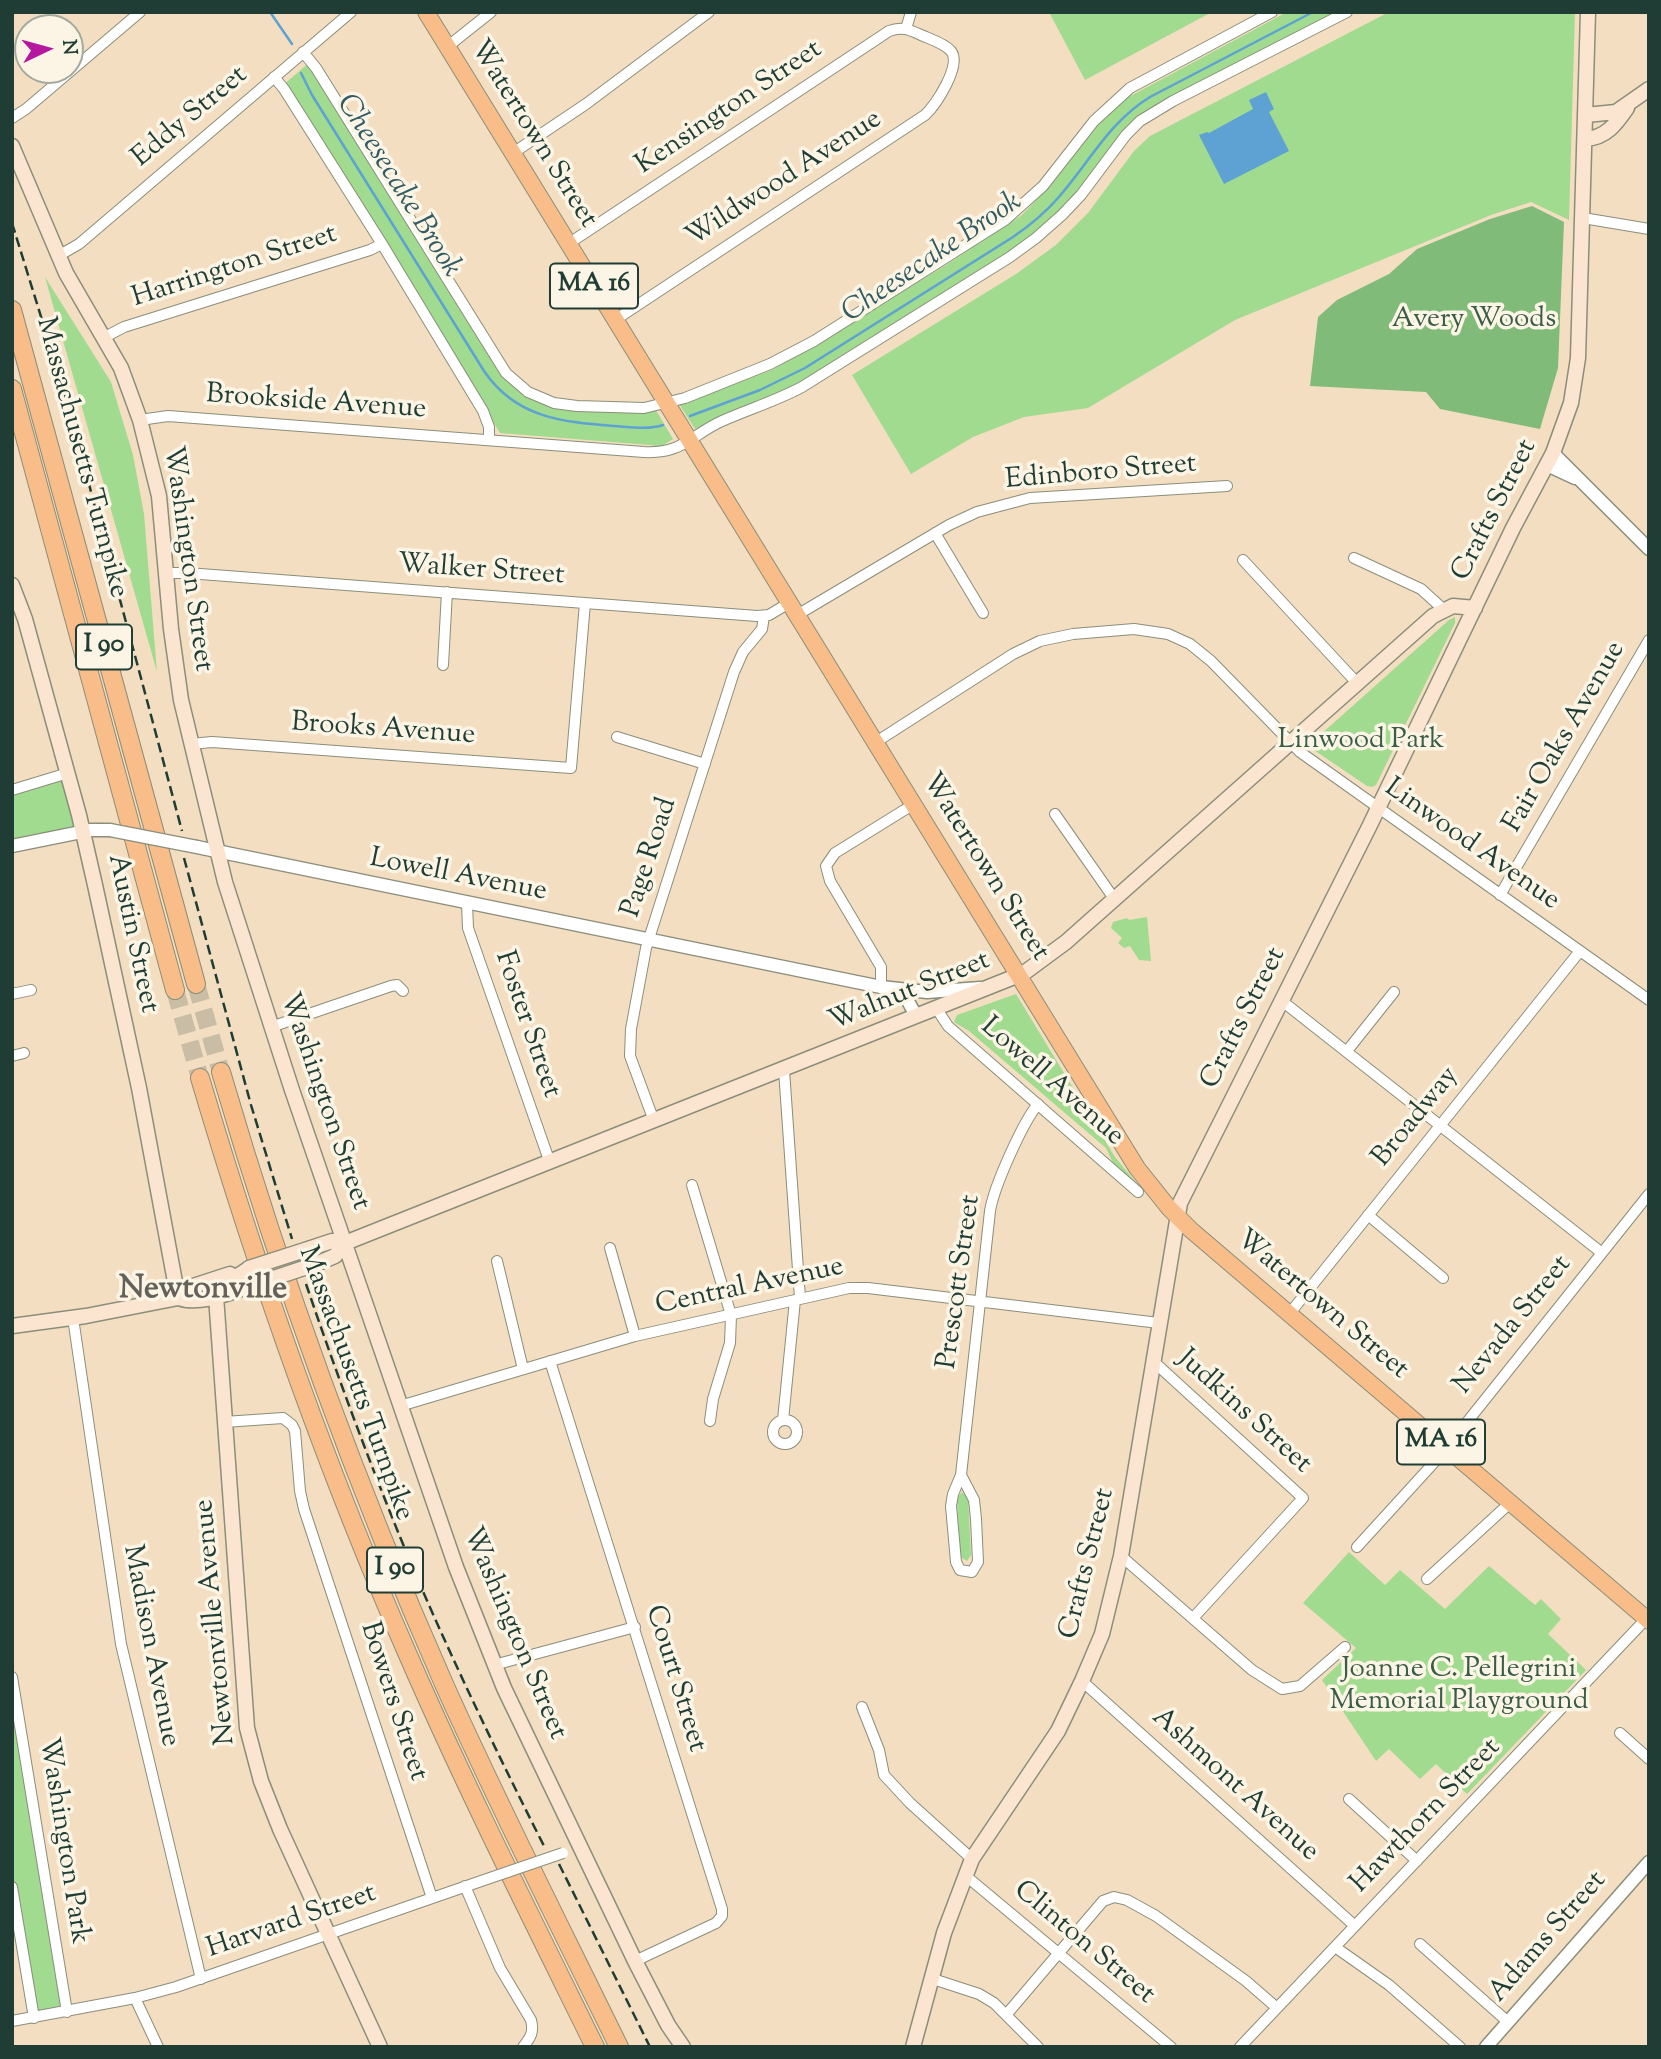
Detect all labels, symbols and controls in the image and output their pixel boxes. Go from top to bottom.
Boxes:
north arrow [14,14,84,84]
street label: Kensington Street [631,34,829,184]
street label: Watertown Street [461,35,603,235]
text: N [54,39,83,56]
street label: Eddy Street [127,60,255,176]
water label: Cheesecake Brook [326,89,468,285]
street label: Wildwood Avenue [681,104,889,256]
water label: Cheesecake Brook [836,186,1030,332]
street label: Harrington Street [128,219,342,317]
road number: MA 16 [550,264,638,308]
park label: Avery Woods [1392,304,1556,338]
street label: Massachusetts Turnpike [26,314,134,602]
street label: Brookside Avenue [205,380,427,428]
street label: Crafts Street [1446,435,1546,587]
street label: Washington Street [154,444,218,674]
street label: Edinboro Street [1004,449,1198,499]
street label: Walker Street [397,549,565,595]
road number: I 90 [76,624,132,670]
street label: Fair Oaks Avenue [1498,637,1634,839]
street label: Brooks Avenue [290,708,476,754]
park label: Linwood Park [1278,725,1444,759]
street label: Watertown Street [913,768,1055,968]
street label: Linwood Avenue [1377,773,1565,919]
street label: Page Road [616,794,686,922]
street label: Lowell Avenue [367,843,549,911]
street label: Austin Street [98,852,164,1016]
street label: Crafts Street [1195,943,1295,1095]
street label: Walnut Street [825,946,995,1040]
street label: Foster Street [485,947,567,1103]
street label: Washington Street [270,989,376,1215]
street label: Lowell Avenue [972,1011,1130,1155]
street label: Broadway [1367,1061,1467,1175]
street label: Prescott Street [932,1193,990,1371]
street label: Watertown Street [1228,1224,1414,1388]
street label: Massachusetts Turnpike [289,1242,419,1526]
street label: Nevada Street [1448,1250,1580,1402]
street label: Central Avenue [653,1252,847,1324]
district label: Newtonville [119,1273,287,1311]
street label: Judkins Street [1169,1344,1317,1482]
road number: MA 16 [1397,1420,1485,1464]
street label: Crafts Street [1054,1485,1124,1643]
street label: Newtonville Avenue [190,1498,244,1746]
street label: Washington Street [453,1523,573,1745]
street label: Madison Avenue [113,1542,185,1750]
road number: I 90 [367,1548,423,1592]
street label: Court Street [636,1602,712,1756]
street label: Bowers Street [351,1618,433,1786]
park label: Joanne C. Pellegrini Memorial Playground [1330,1654,1588,1720]
street label: Ashmont Avenue [1143,1702,1325,1870]
street label: Hawthorn Street [1345,1733,1509,1901]
street label: Washington Park [29,1735,95,1947]
street label: Adams Street [1483,1866,1615,2010]
street label: Clinton Street [1005,1875,1161,2013]
street label: Harvard Street [203,1878,381,1968]

